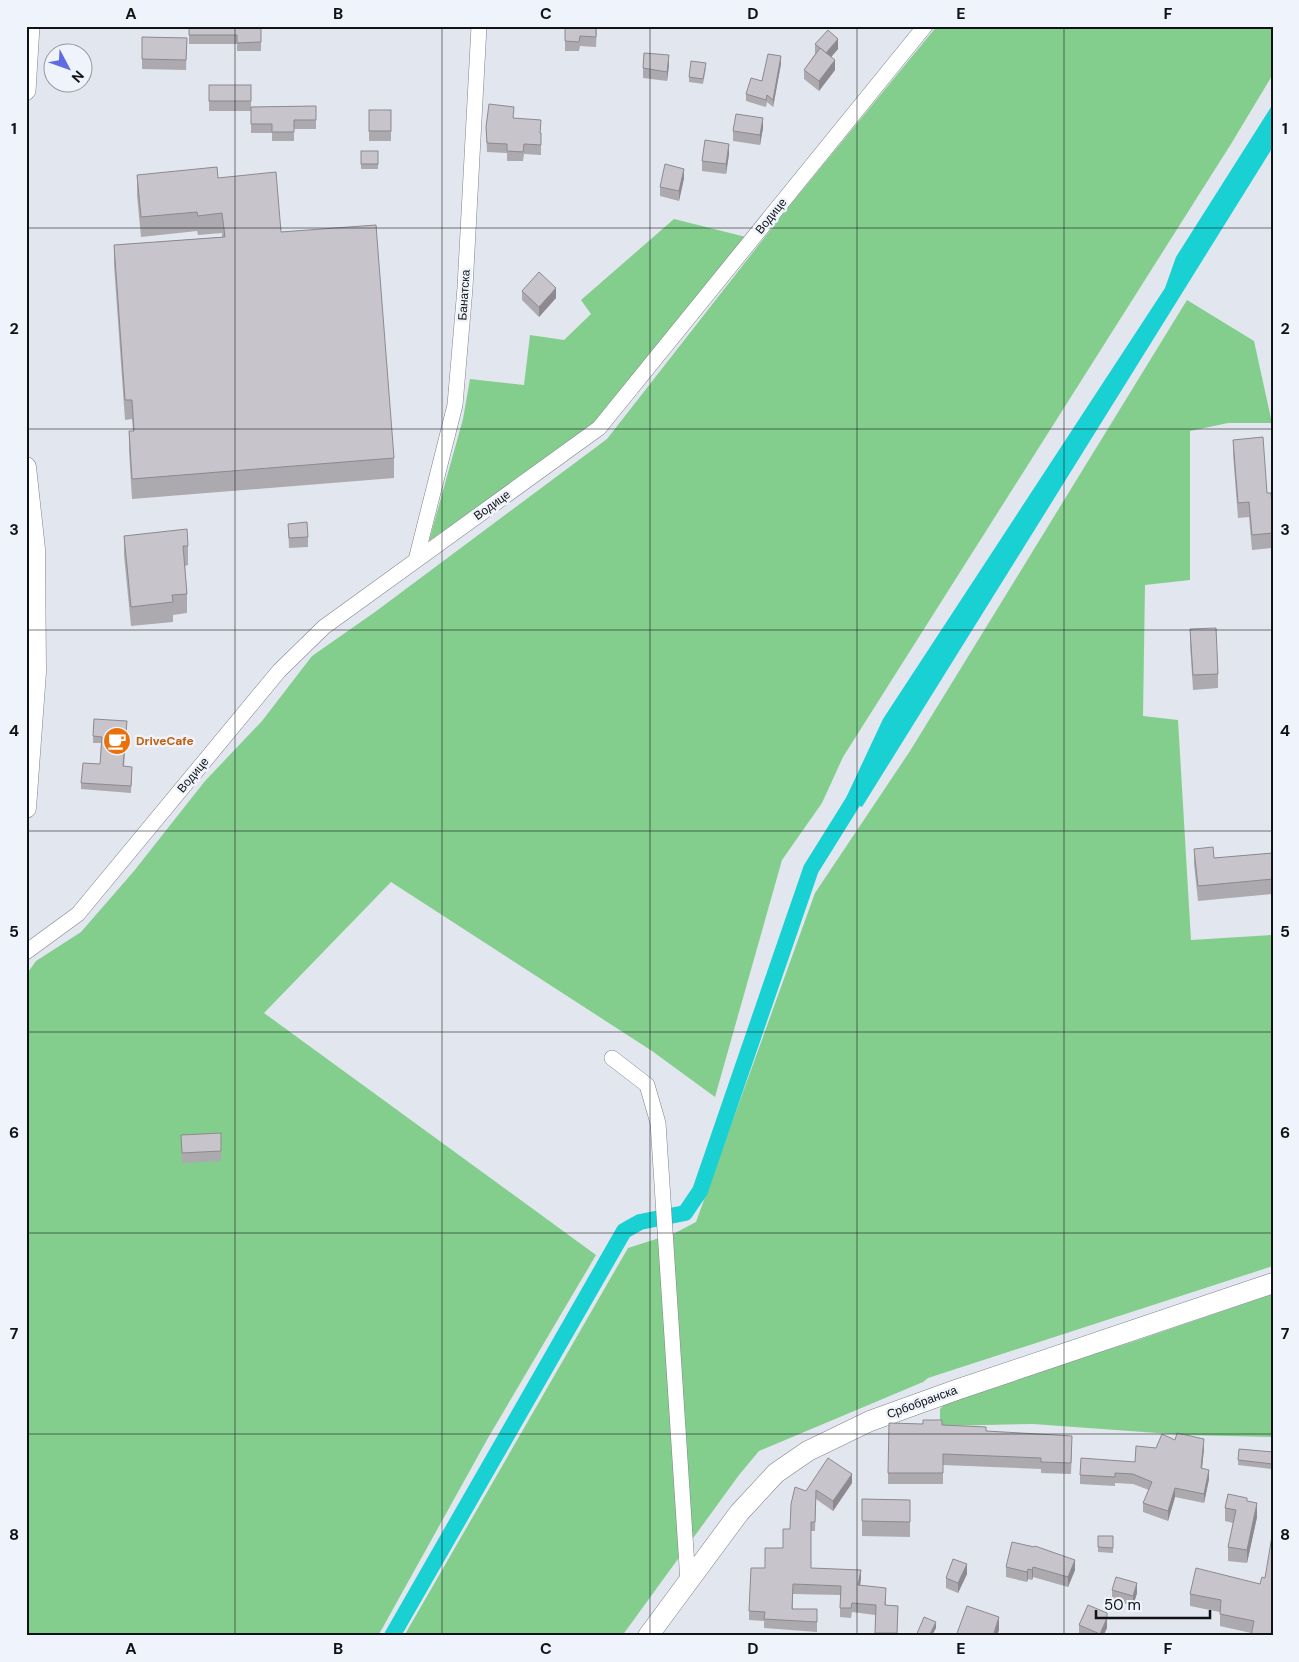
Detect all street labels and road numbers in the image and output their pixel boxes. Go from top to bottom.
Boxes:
street label: Водице [752,195,790,237]
street label: Банатска [454,269,474,321]
street label: Водице [470,486,514,524]
street label: Водице [174,754,213,796]
street label: Србобранска [885,1382,960,1422]

